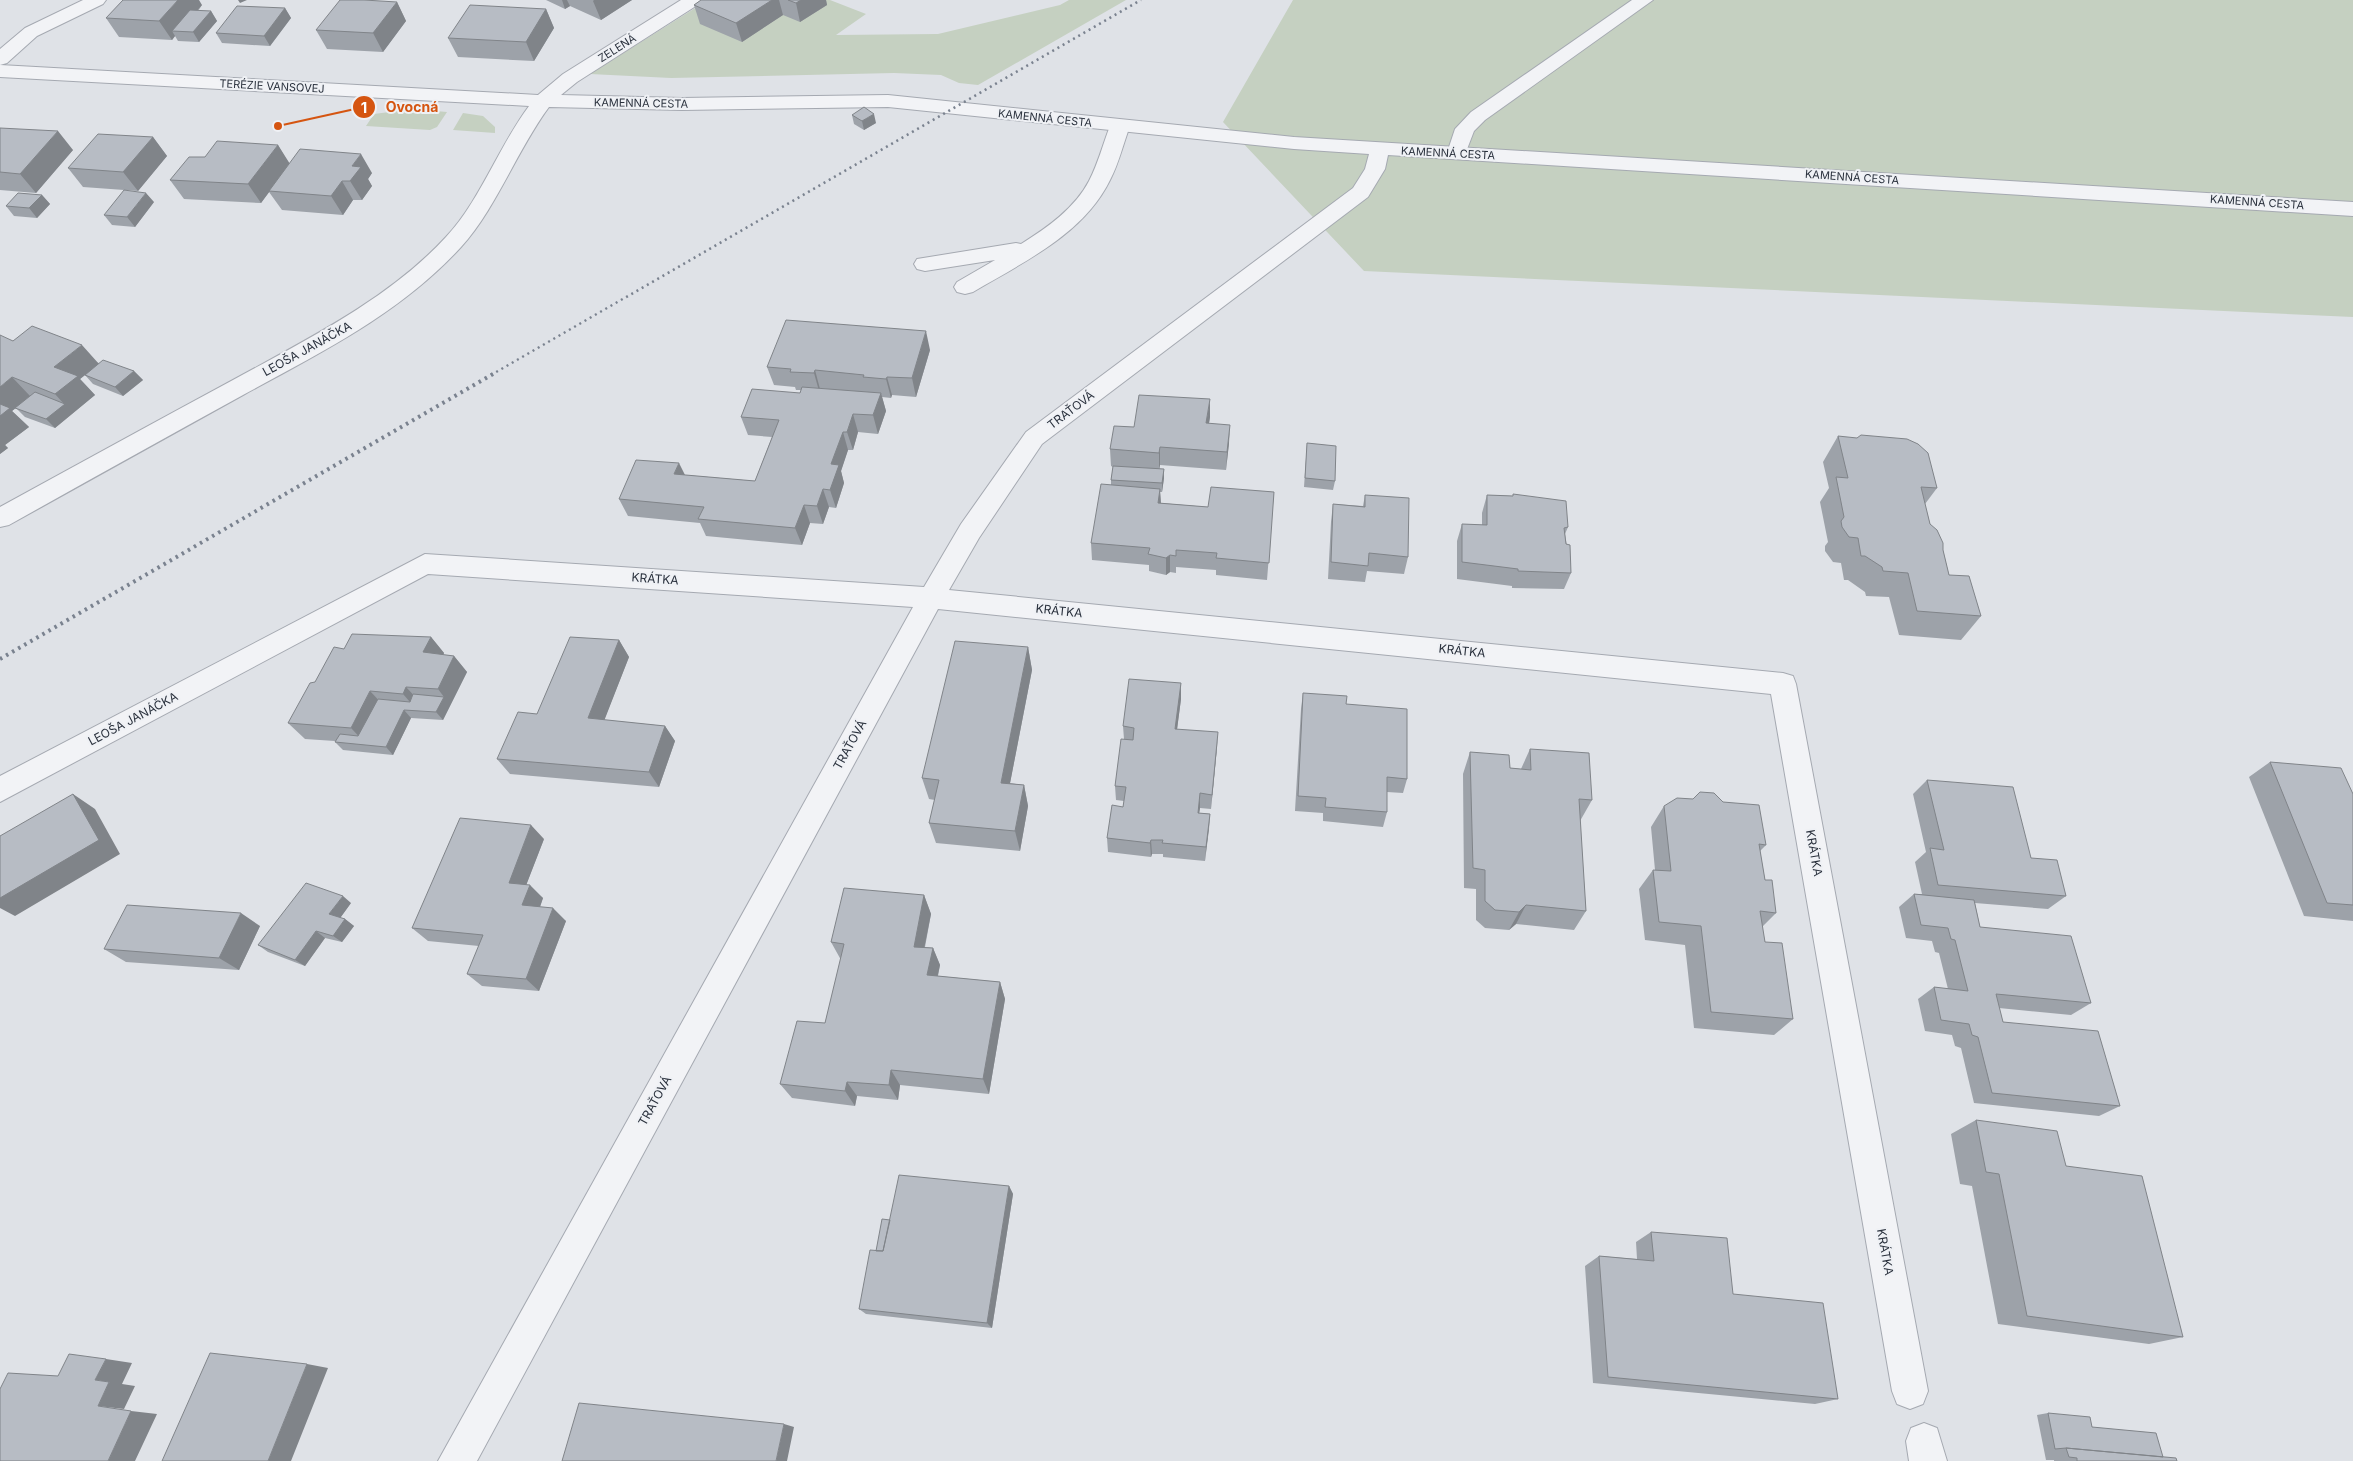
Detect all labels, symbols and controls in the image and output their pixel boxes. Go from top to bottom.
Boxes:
street label: ZELENÁ [595,31,639,65]
street label: TERÉZIE VANSOVEJ [219,76,325,96]
callout: Ovocná [351,93,449,122]
street label: KAMENNÁ CESTA [594,95,689,111]
text: 1 [361,98,367,117]
text: Ovocná [386,98,438,115]
street label: KAMENNÁ CESTA [997,106,1093,130]
street label: KAMENNÁ CESTA [1401,144,1496,162]
street label: KAMENNÁ CESTA [1805,167,1900,187]
street label: KAMENNÁ CESTA [2210,192,2305,212]
street label: LEOŠA JANÁČKA [260,318,354,379]
street label: TRAŤOVÁ [1044,387,1097,432]
street label: KRÁTKA [631,569,679,588]
street label: KRÁTKA [1035,601,1083,620]
street label: KRÁTKA [1438,641,1486,660]
street label: LEOŠA JANÁČKA [85,689,180,749]
street label: TRAŤOVÁ [830,717,869,772]
street label: KRÁTKA [1803,828,1826,877]
street label: TRAŤOVÁ [635,1073,674,1128]
street label: KRÁTKA [1874,1227,1897,1276]

